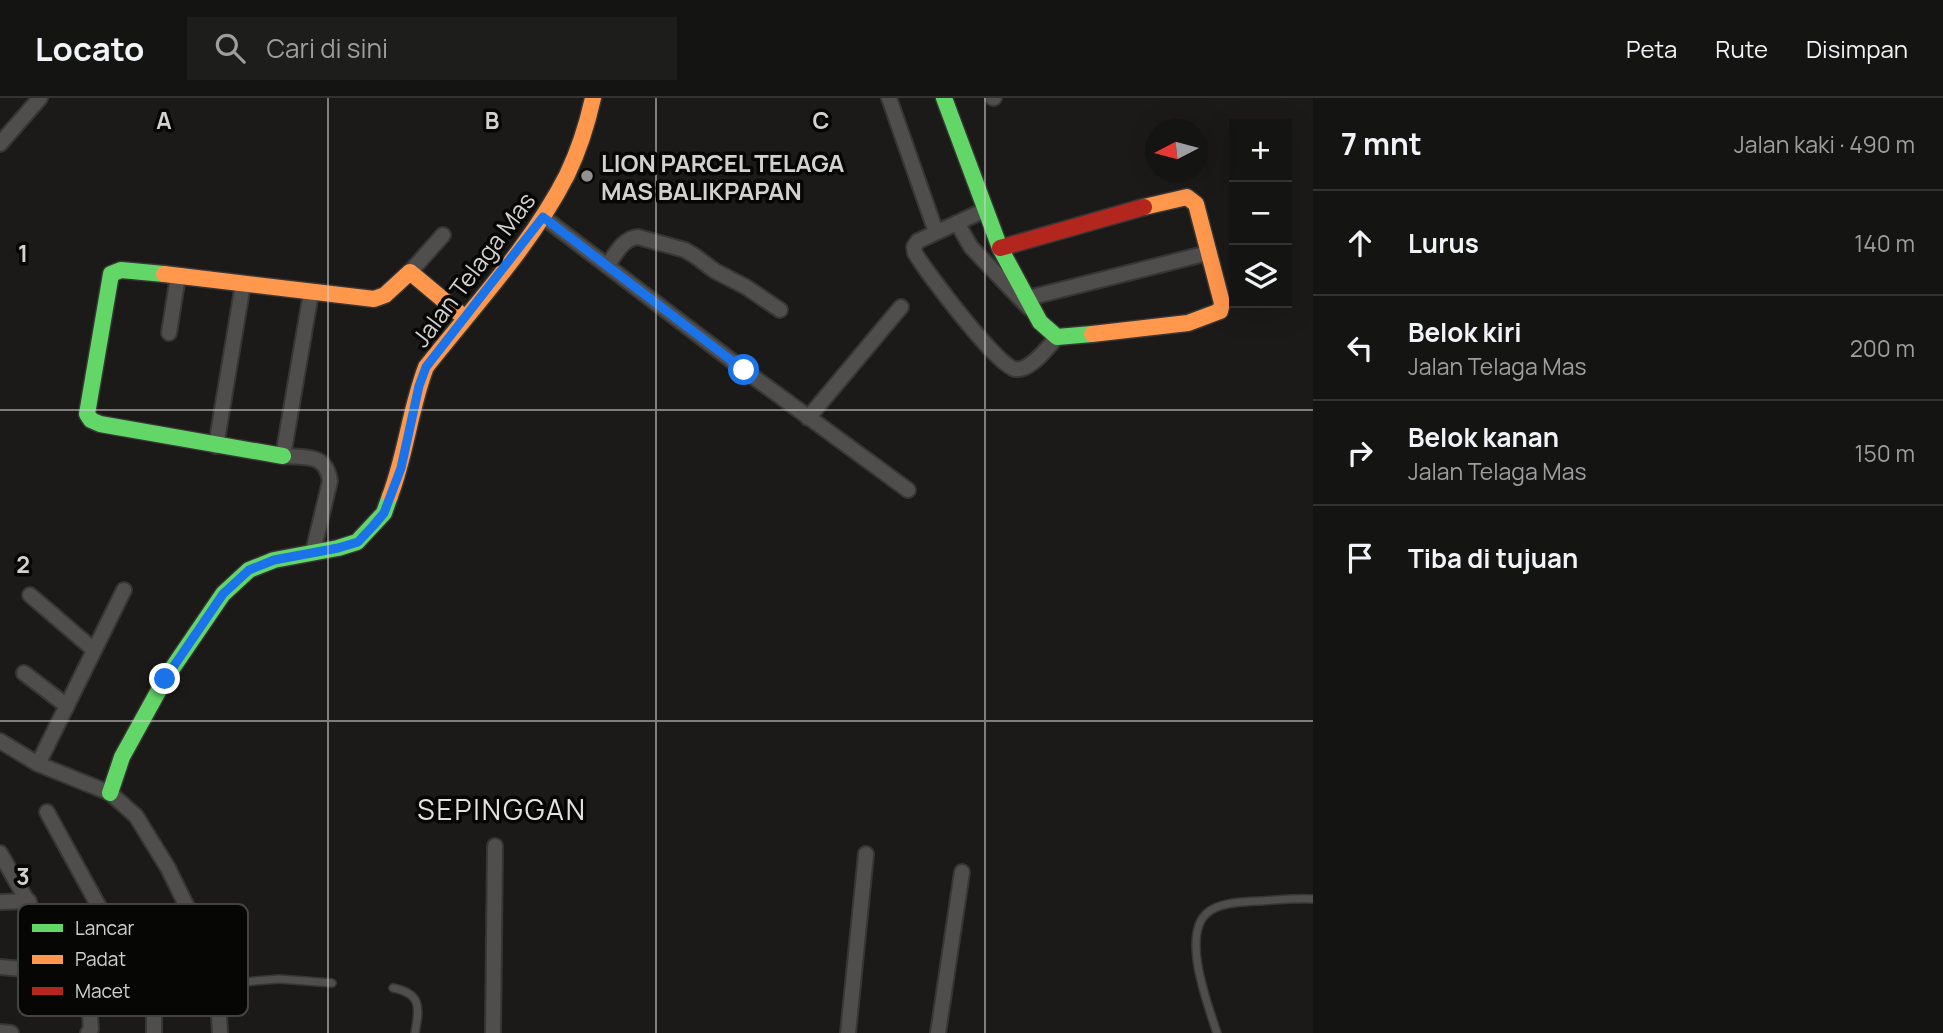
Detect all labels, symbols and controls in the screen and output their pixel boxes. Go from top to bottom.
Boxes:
search box [187,17,677,80]
text: Locato [35,26,145,71]
icon: search [211,29,249,67]
text: Cari di sini [267,30,388,66]
text: Peta [1626,32,1677,65]
text: Rute [1715,32,1768,65]
text: Disimpan [1806,32,1908,65]
text: A [156,104,172,136]
text: B [485,104,499,136]
text: C [813,104,830,136]
north arrow [1145,119,1208,182]
map controls [1229,119,1292,308]
button: + [1229,119,1292,182]
text: 7 mnt [1341,123,1422,164]
text: Jalan kaki · 490 m [1734,128,1915,160]
place label: LION PARCEL TELAGA MAS BALIKPAPAN [601,146,844,207]
marker: LION PARCEL TELAGA MAS BALIKPAPAN [579,168,595,184]
button: − [1229,182,1292,245]
street label: Jalan Telaga Mas [404,185,542,353]
icon: ahead [1341,224,1379,262]
text: Lurus [1408,225,1479,261]
text: 140 m [1854,227,1915,259]
text: 1 [18,237,28,269]
button: layers [1229,245,1292,308]
text: Belok kiri [1408,314,1522,350]
icon: left [1341,329,1379,367]
text: 200 m [1850,332,1915,364]
text: Jalan Telaga Mas [1408,350,1587,382]
route start [728,354,759,385]
text: Belok kanan [1408,419,1559,455]
icon: right [1341,434,1379,472]
text: 150 m [1855,437,1915,469]
text: Jalan Telaga Mas [1408,455,1587,487]
icon: arrive [1341,539,1379,577]
text: Tiba di tujuan [1408,540,1578,576]
text: 2 [16,548,30,580]
route end [149,663,180,694]
district label: SEPINGGAN [417,790,587,828]
text: 3 [16,860,30,892]
legend [18,904,248,1016]
text: Lancar [75,915,134,941]
text: Padat [75,946,126,972]
text: Macet [75,978,130,1004]

